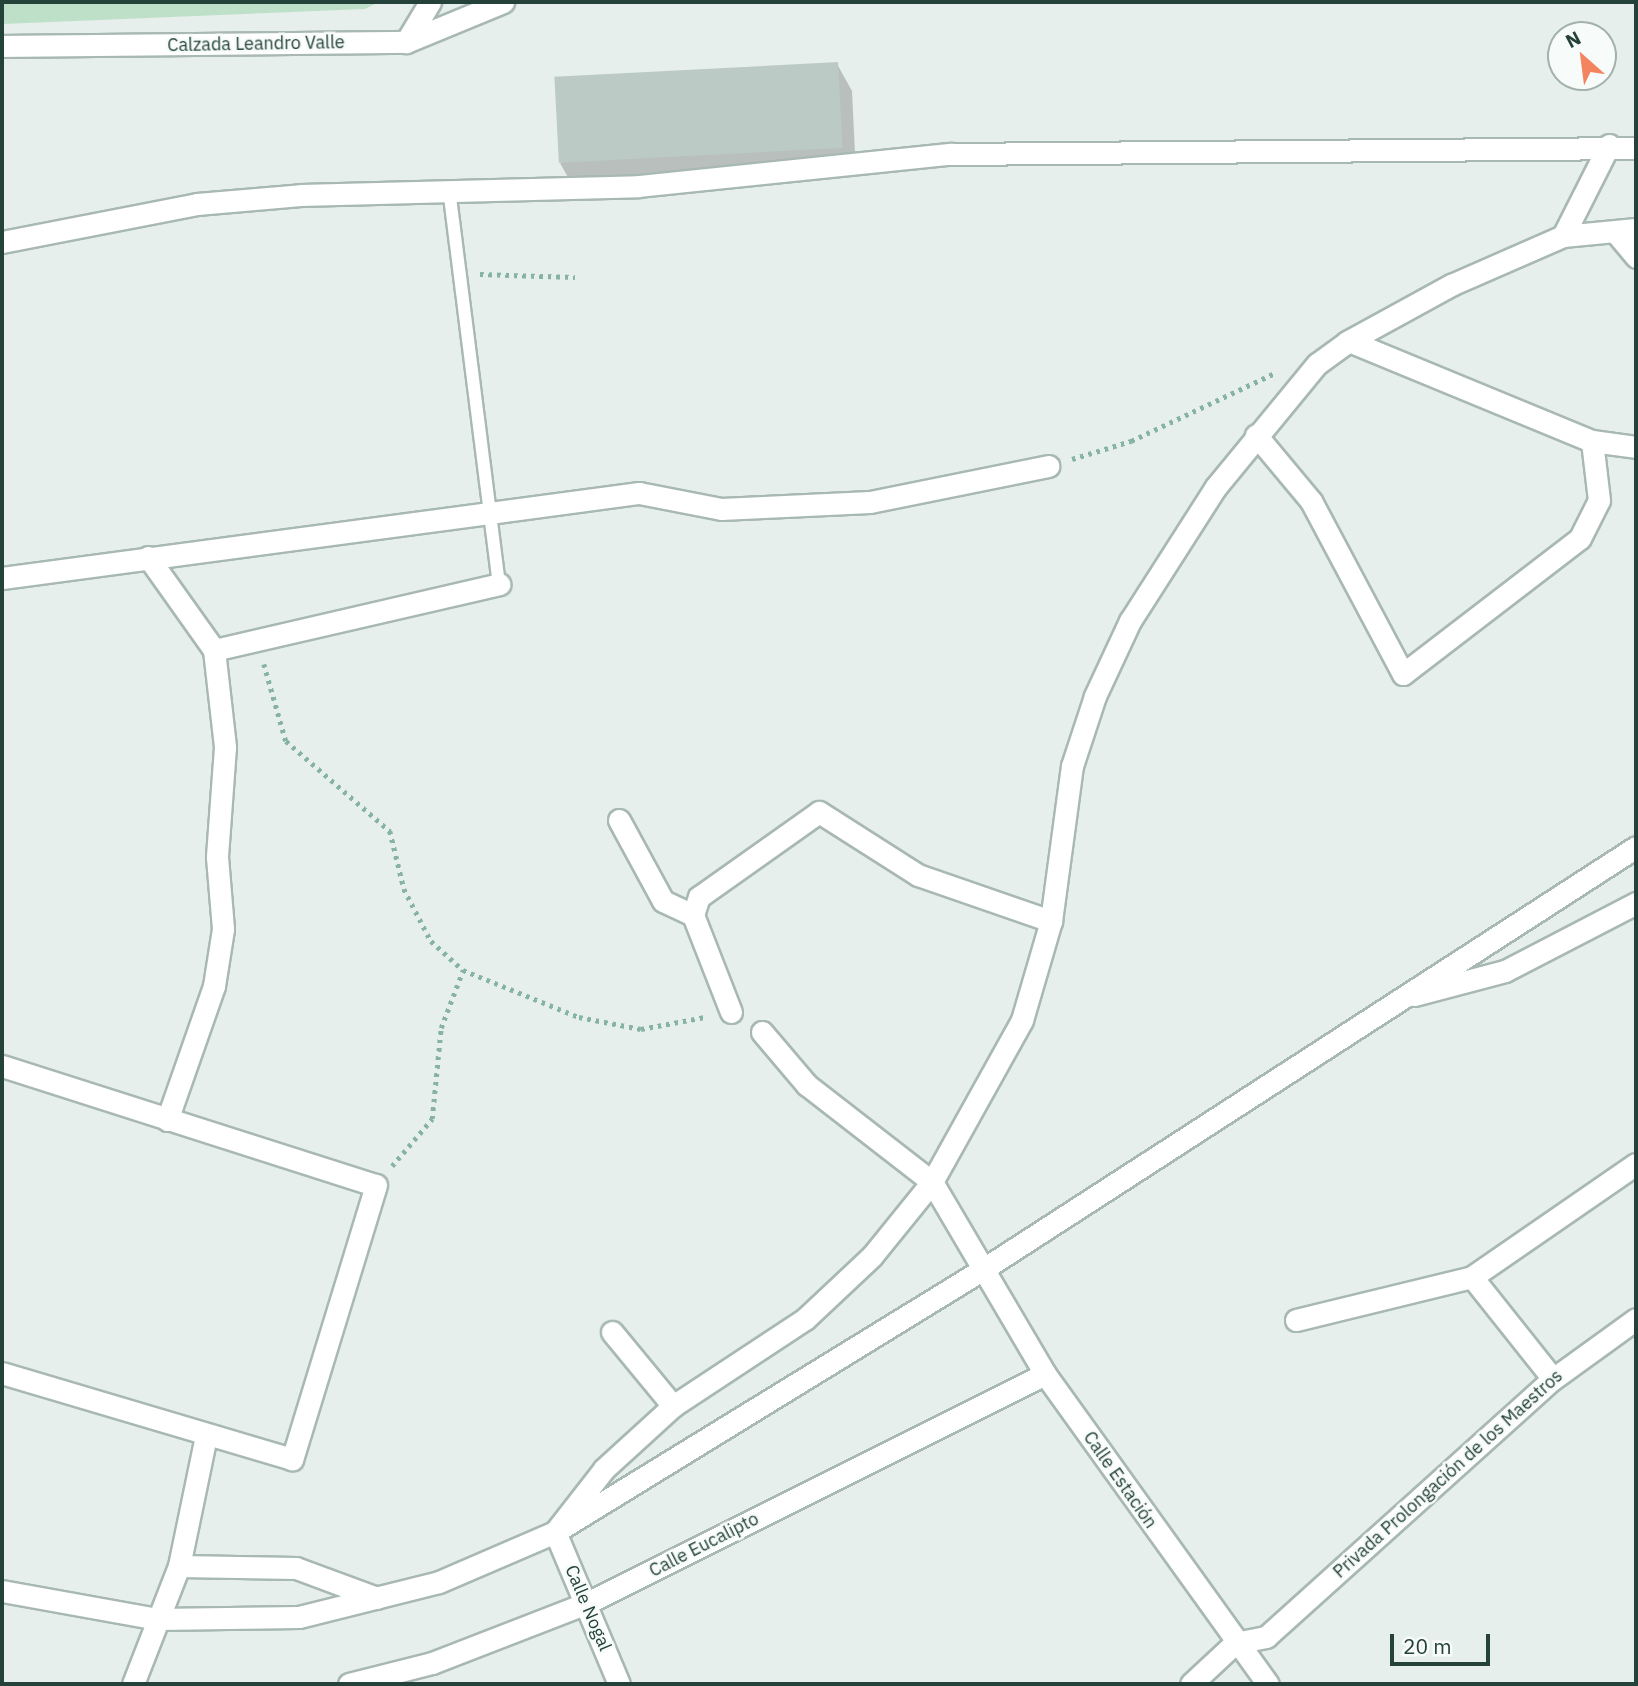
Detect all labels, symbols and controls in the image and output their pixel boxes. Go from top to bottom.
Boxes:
north arrow [1547,21,1617,91]
text: N [1561,25,1585,53]
street label: Calzada Leandro Valle [167,32,345,56]
street label: Privada Prolongación de los Maestros [1329,1365,1567,1583]
street label: Calle Estación [1079,1427,1161,1533]
street label: Calle Eucalipto [646,1508,762,1582]
street label: Calle Nogal [560,1562,616,1654]
scale bar [1393,1620,1493,1664]
text: 20 m [1403,1632,1452,1660]

